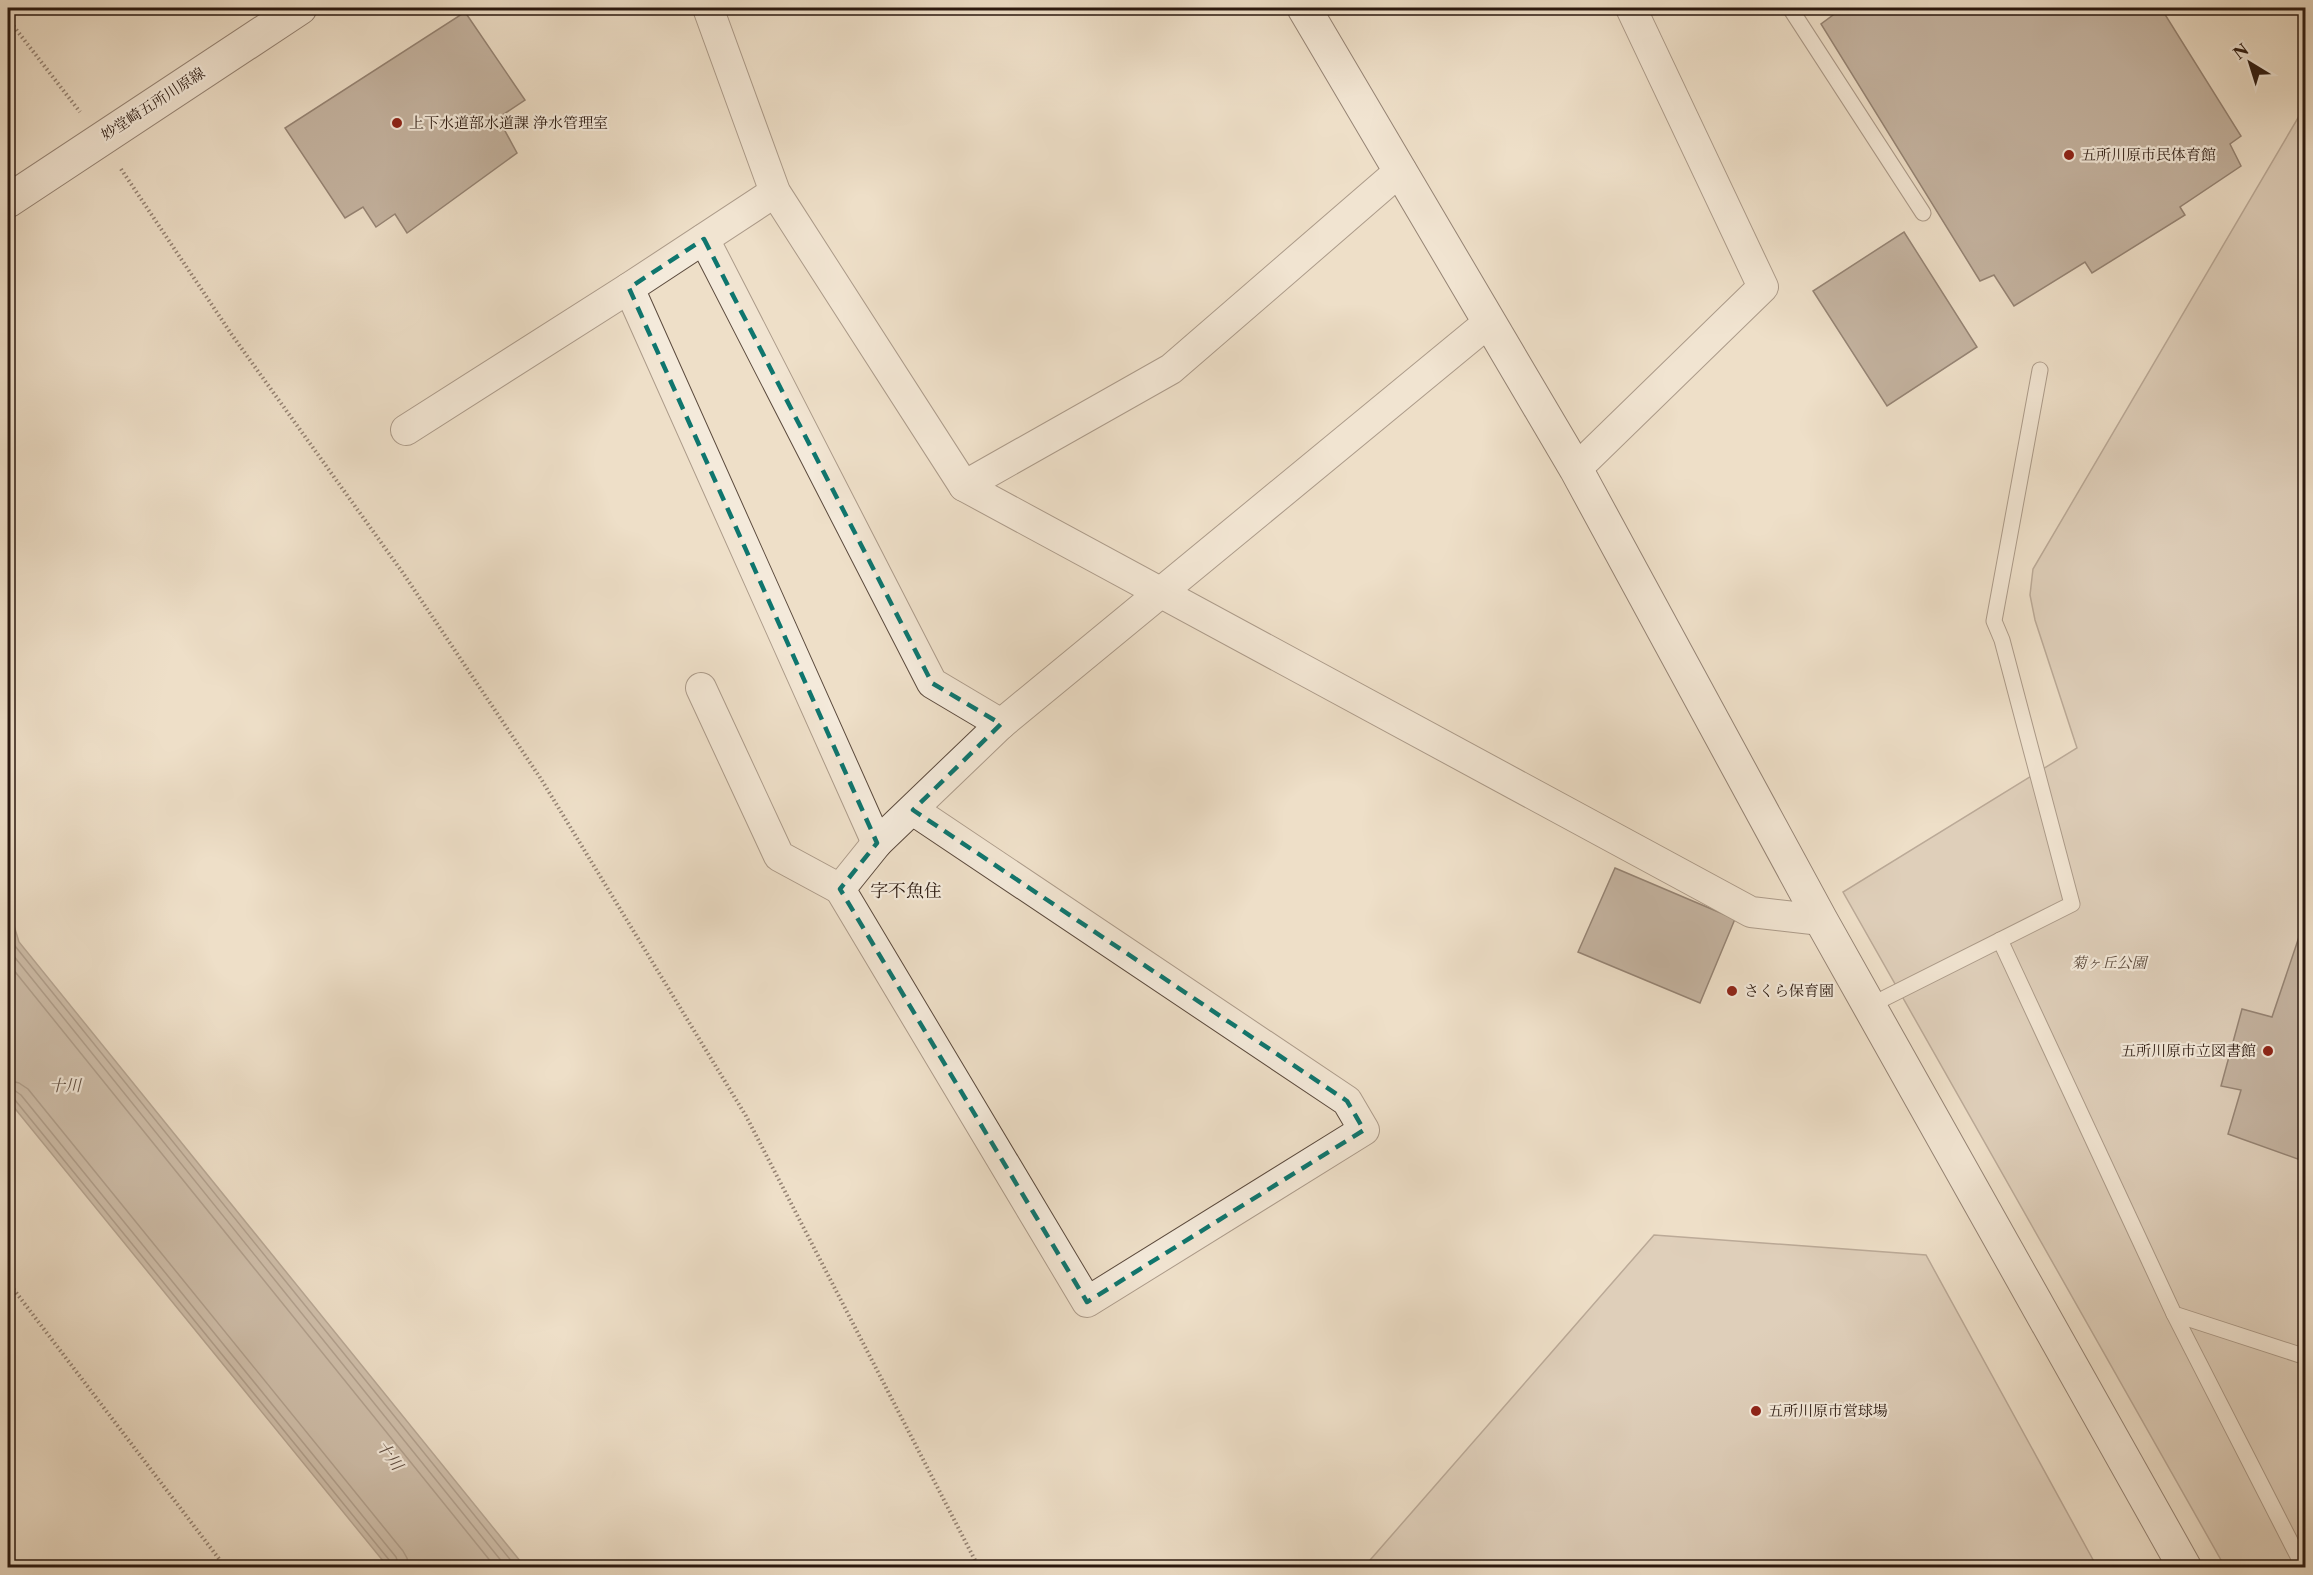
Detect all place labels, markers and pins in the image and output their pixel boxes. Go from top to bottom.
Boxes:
place label: 上下水道部水道課 浄水管理室 [409,113,608,132]
marker: 上下水道部水道課 浄水管理室 [390,116,404,130]
place label: 五所川原市民体育館 [2081,145,2216,164]
marker: 五所川原市民体育館 [2062,148,2076,162]
place label: さくら保育園 [1744,981,1834,1000]
marker: さくら保育園 [1725,984,1739,998]
place label: 五所川原市立図書館 [2121,1041,2256,1060]
marker: 五所川原市立図書館 [2261,1044,2275,1058]
place label: 五所川原市営球場 [1768,1401,1888,1420]
marker: 五所川原市営球場 [1749,1404,1763,1418]

